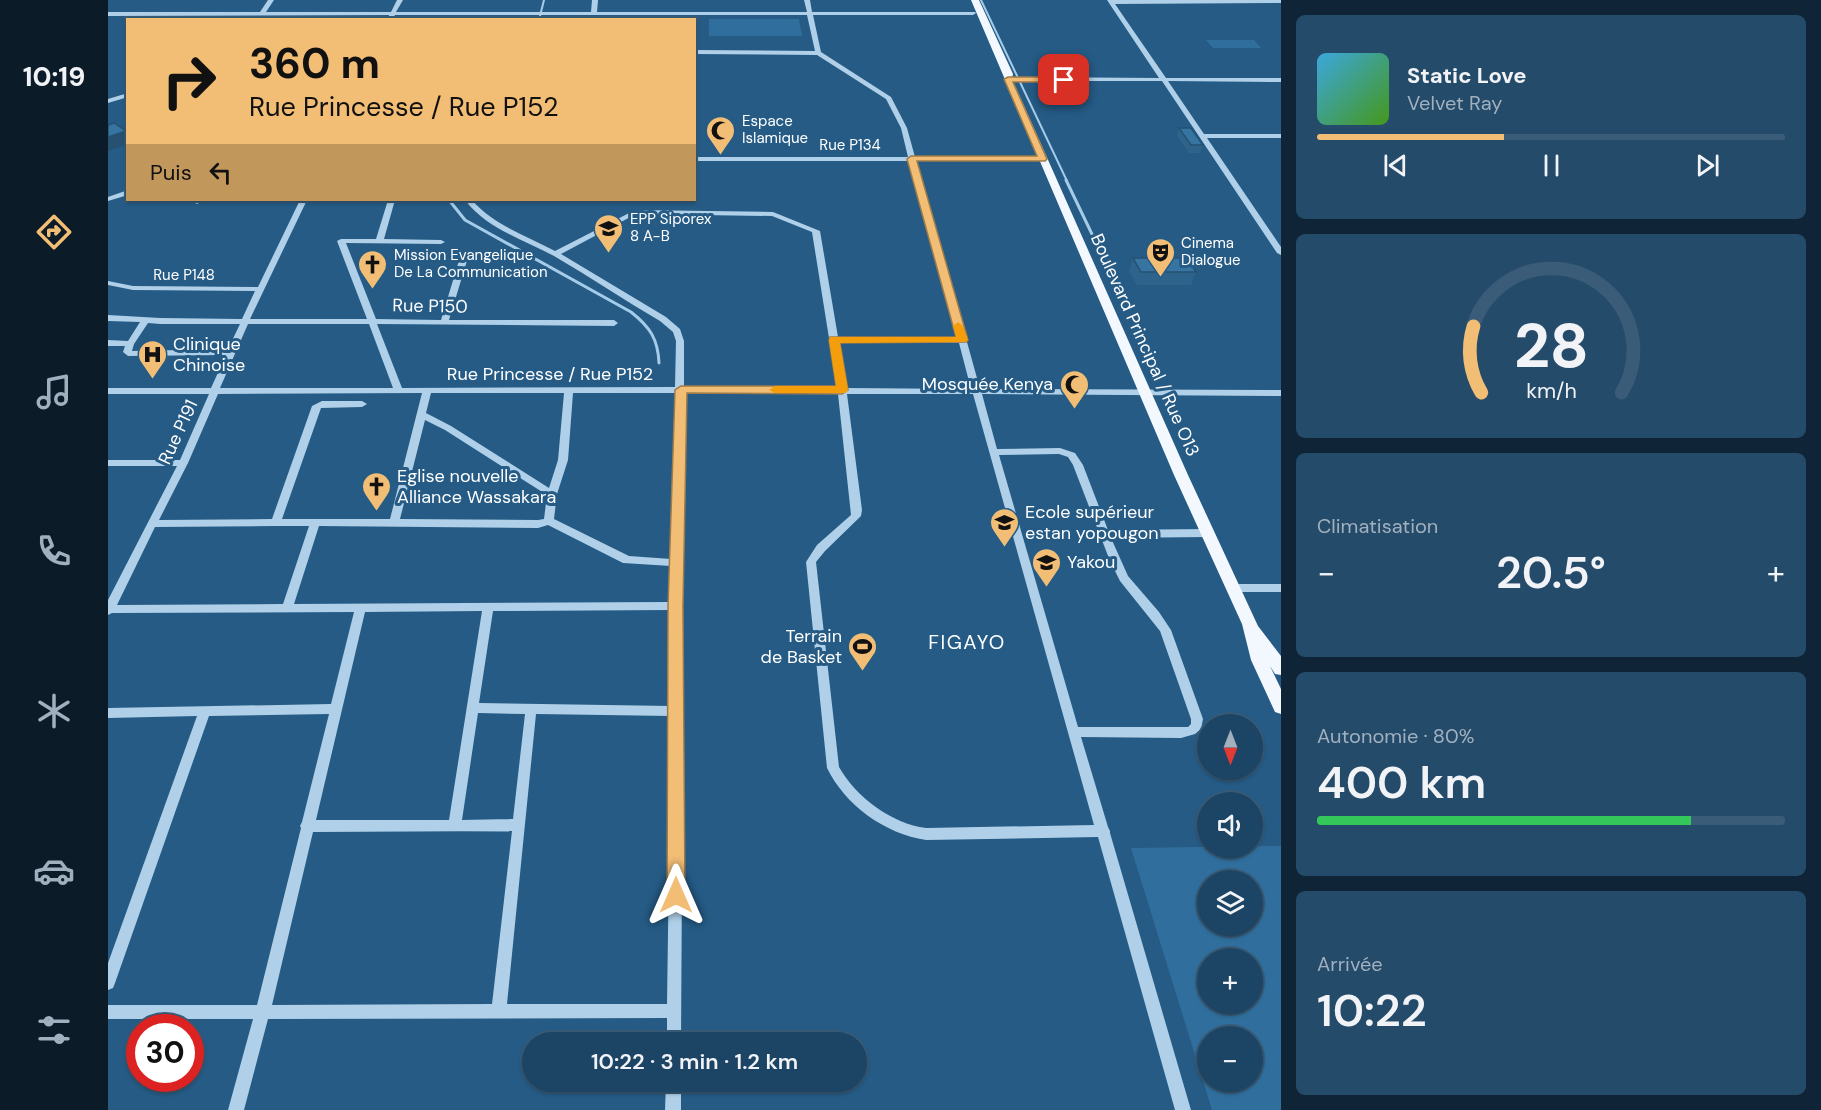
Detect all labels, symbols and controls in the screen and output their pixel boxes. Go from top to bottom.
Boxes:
text: 360 m [249,36,380,91]
icon: right [150,42,228,120]
pin [1038,54,1089,105]
text: 10:19 [23,59,85,94]
text: Static Love [1407,61,1527,90]
icon: arrive [1047,63,1080,96]
text: Rue Princesse / Rue P152 [249,89,559,124]
text: Velvet Ray [1407,90,1502,116]
place label: Espace Islamique [742,111,808,148]
mosque icon: Espace Islamique [705,114,737,156]
street label: Rue P134 [819,135,881,155]
icon: previous [1379,149,1412,182]
icon: pause [1535,149,1568,182]
icon: next [1691,149,1724,182]
icon: left [204,156,237,189]
text: Puis [150,158,192,187]
place label: EPP Siporex 8 A-B [630,209,712,246]
icon: directions [33,211,75,253]
school or university icon: EPP Siporex 8 A-B [593,212,625,254]
street label: Boulevard Principal / Rue O13 [1085,230,1205,460]
place label: Cinema Dialogue [1181,233,1241,270]
theatre icon: Cinema Dialogue [1144,236,1176,278]
place label: Mission Evangelique De La Communication [394,245,548,282]
church icon: Mission Evangelique De La Communication [357,248,389,290]
street label: Rue P148 [153,265,215,285]
street label: Rue P150 [392,293,468,319]
text: 28 [1513,305,1589,386]
place label: Clinique Chinoise [173,332,245,377]
hospital icon: Clinique Chinoise [136,338,168,380]
street label: Rue Princesse / Rue P152 [447,362,653,386]
mosque icon: Mosquée Kenya [1058,368,1090,410]
icon: music [33,371,75,413]
place label: Mosquée Kenya [922,372,1053,396]
text: km/h [1526,377,1576,405]
street label: Rue P191 [153,396,203,468]
place label: Eglise nouvelle Alliance Wassakara [397,464,556,509]
church icon: Eglise nouvelle Alliance Wassakara [360,470,392,512]
place label: Ecole supérieur estan yopougon [1025,500,1159,545]
school or university icon: Ecole supérieur estan yopougon [988,506,1020,548]
text: Climatisation [1317,513,1438,539]
icon: phone [33,530,75,572]
text: 20.5° [1496,543,1606,602]
school or university icon: Yakou [1030,546,1062,588]
place label: Yakou [1067,550,1115,574]
text: − [1317,551,1335,594]
text: + [1767,551,1785,594]
place label: Terrain de Basket [761,624,842,669]
district label: FIGAYO [928,629,1006,655]
sports icon: Terrain de Basket [847,630,879,672]
icon: climate [33,690,75,732]
north arrow [1197,714,1263,780]
map controls [1197,714,1263,1092]
text: Autonomie · 80% [1317,723,1474,749]
text: 400 km [1317,753,1486,812]
button: sound [1197,792,1263,858]
icon: car [33,850,75,892]
position arrow [644,863,708,927]
button: layers [1197,870,1263,936]
button: + [1197,948,1263,1014]
text: Arrivée [1317,951,1383,977]
text: 10:22 [1317,981,1427,1040]
icon: filters [33,1009,75,1051]
speed limit sign: 30 [126,1014,204,1092]
button: − [1197,1026,1263,1092]
text: 10:22 · 3 min · 1.2 km [591,1047,798,1076]

